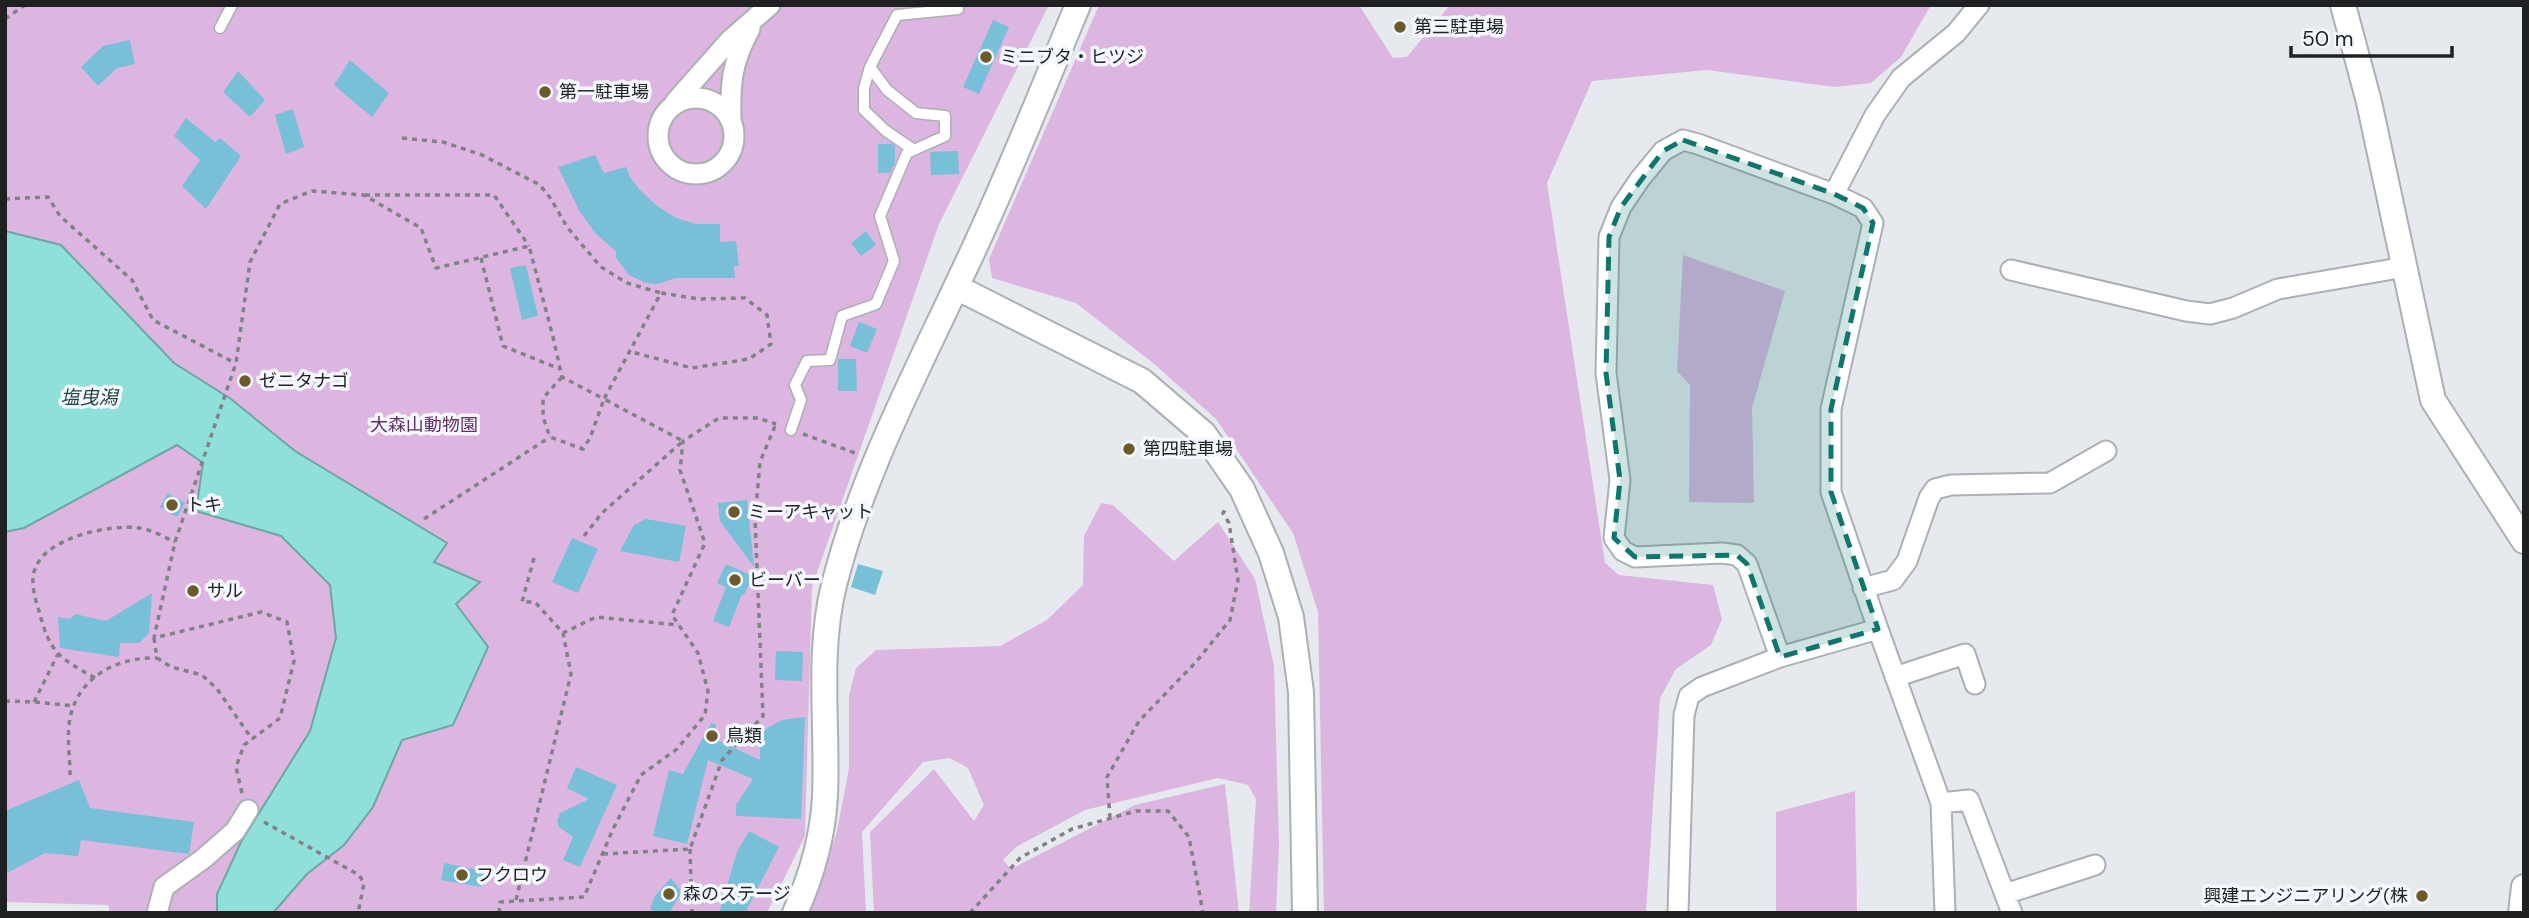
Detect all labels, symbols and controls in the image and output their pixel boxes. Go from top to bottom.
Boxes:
scale bar [2291,14,2452,58]
place label: 第三駐車場 [1414,15,1504,39]
marker: 第三駐車場 [1392,19,1408,35]
text: 50 m [2302,25,2353,53]
place label: ミニブタ・ヒツジ [1000,45,1144,69]
marker: ミニブタ・ヒツジ [978,49,994,65]
place label: 第一駐車場 [559,80,649,104]
marker: 第一駐車場 [537,84,553,100]
place label: ゼニタナゴ [259,369,349,393]
marker: ゼニタナゴ [237,373,253,389]
water label: 塩曳潟 [60,385,119,410]
park label: 大森山動物園 [370,413,478,437]
place label: 第四駐車場 [1143,437,1233,461]
marker: 第四駐車場 [1121,441,1137,457]
place label: トキ [186,493,222,517]
marker: トキ [164,497,180,513]
place label: ミーアキャット [748,500,873,524]
marker: ミーアキャット [726,504,742,520]
place label: ビーバー [749,568,821,592]
marker: ビーバー [727,572,743,588]
place label: サル [207,579,243,603]
marker: サル [185,583,201,599]
place label: 鳥類 [726,724,762,748]
marker: 鳥類 [704,728,720,744]
place label: フクロウ [476,863,548,887]
marker: フクロウ [454,867,470,883]
place label: 森のステージ [683,882,791,906]
place label: 興建エンジニアリング(株 [2203,884,2408,908]
marker: 森のステージ [661,886,677,902]
marker: 興建エンジニアリング(株 [2414,888,2430,904]

